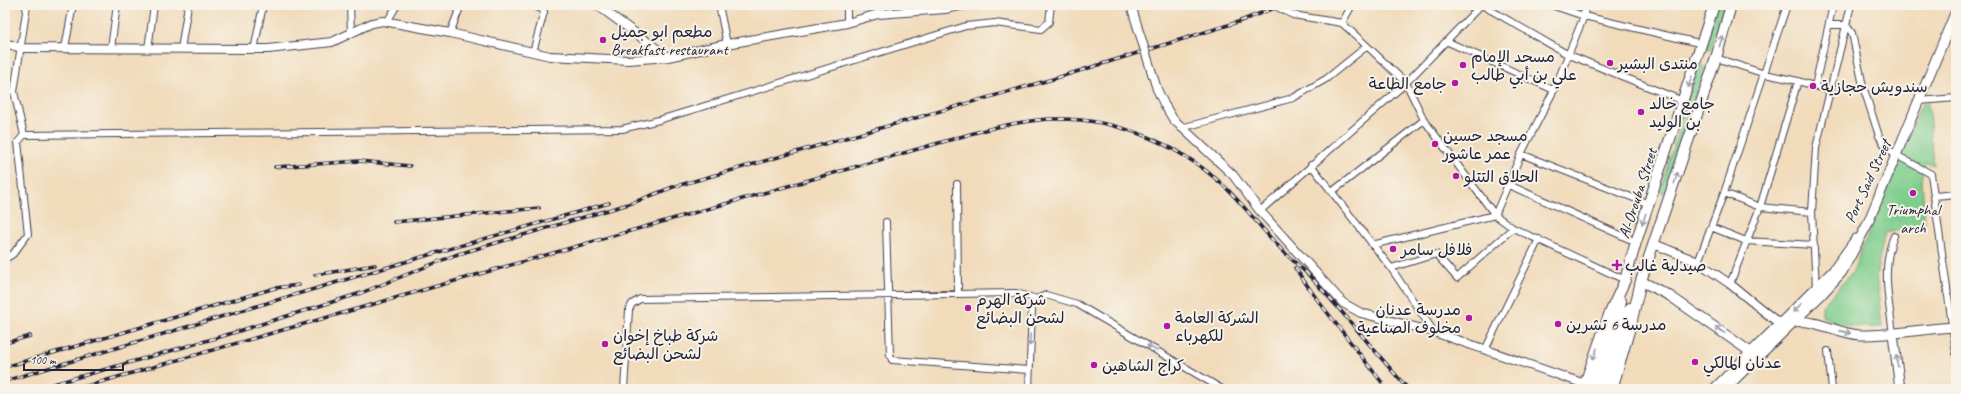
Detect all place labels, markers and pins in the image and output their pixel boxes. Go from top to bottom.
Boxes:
place label: مطعم ابو جميل Breakfast restaurant [611,22,729,60]
marker: مطعم ابو جميل Breakfast restaurant [598,35,608,45]
place label: مسجد الإمام علي بن أبي طالب [1471,47,1577,89]
place label: منتدى البشير [1616,54,1698,74]
marker: منتدى البشير [1605,58,1615,68]
marker: مسجد الإمام علي بن أبي طالب [1458,60,1468,70]
place label: جامع الطاعة [1369,74,1447,95]
place label: سندويش حجازية [1821,77,1928,97]
marker: جامع الطاعة [1450,78,1460,88]
marker: سندويش حجازية [1808,81,1818,91]
place label: جامع خالد بن الوليد [1649,94,1715,132]
marker: جامع خالد بن الوليد [1636,107,1646,117]
place label: مسجد حسين عمر عاشور [1441,126,1528,164]
marker: مسجد حسين عمر عاشور [1430,139,1440,149]
place label: الحلاق التتلو [1463,167,1538,187]
marker: الحلاق التتلو [1451,171,1461,181]
marker: Triumphal arch [1908,188,1918,198]
place label: Triumphal arch [1886,200,1943,238]
place label: فلافل سامر [1399,240,1473,260]
marker: فلافل سامر [1388,244,1398,254]
place label: صيدلية غالب [1625,256,1706,276]
marker: صيدلية غالب [1612,260,1622,270]
place label: شركة الهرم لشحن البضائع [976,290,1064,329]
place label: مدرسة عدنان مخلوف الصناعية [1358,300,1461,338]
marker: شركة الهرم لشحن البضائع [963,303,973,313]
place label: الشركة العامة للكهرباء [1175,308,1259,346]
marker: مدرسة عدنان مخلوف الصناعية [1464,313,1474,323]
place label: مدرسة 6 تشرين [1566,315,1666,335]
marker: مدرسة 6 تشرين [1553,319,1563,329]
marker: الشركة العامة للكهرباء [1162,321,1172,331]
place label: شركة طباخ إخوان لشحن البضائع [613,326,718,365]
marker: شركة طباخ إخوان لشحن البضائع [600,339,610,349]
place label: عدنان المالكي [1703,353,1782,377]
place label: كراج الشاهين [1102,356,1184,376]
marker: عدنان المالكي [1690,357,1700,367]
marker: كراج الشاهين [1089,360,1099,370]

